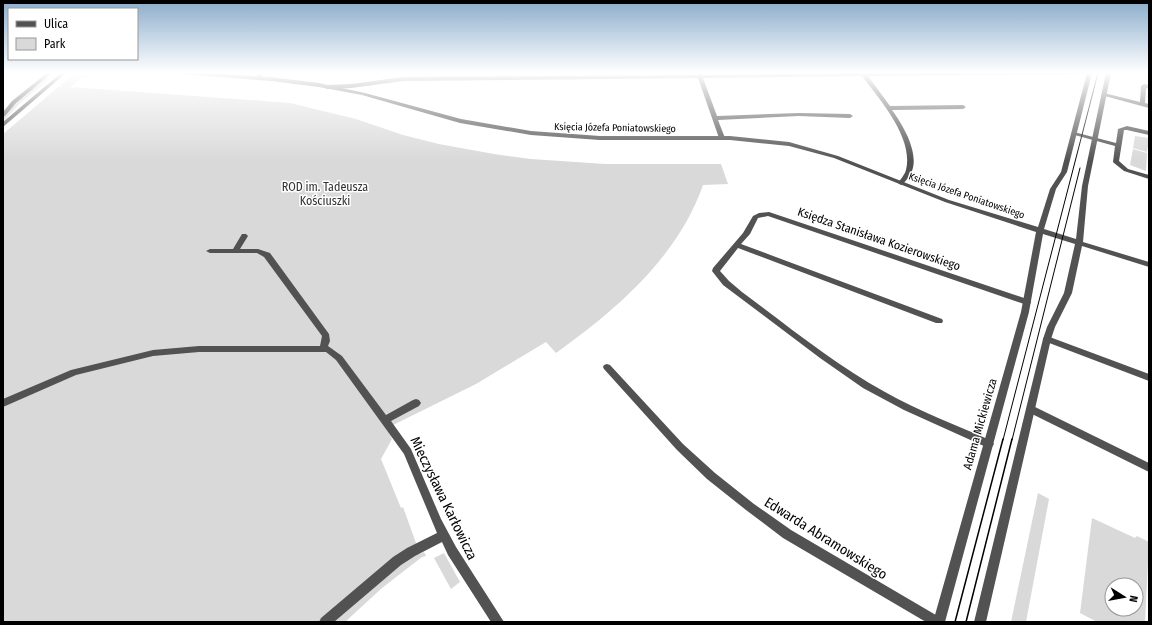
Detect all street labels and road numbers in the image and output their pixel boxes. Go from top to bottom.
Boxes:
street label: Księcia Józefa Poniatowskiego [554,121,676,135]
street label: Księcia Józefa Poniatowskiego [907,170,1026,221]
street label: Księdza Stanisława Kozierowskiego [796,204,962,274]
street label: Adama Mickiewicza [960,377,1000,471]
street label: Mieczysława Karłowicza [406,434,481,563]
street label: Edwarda Abramowskiego [761,494,890,583]

